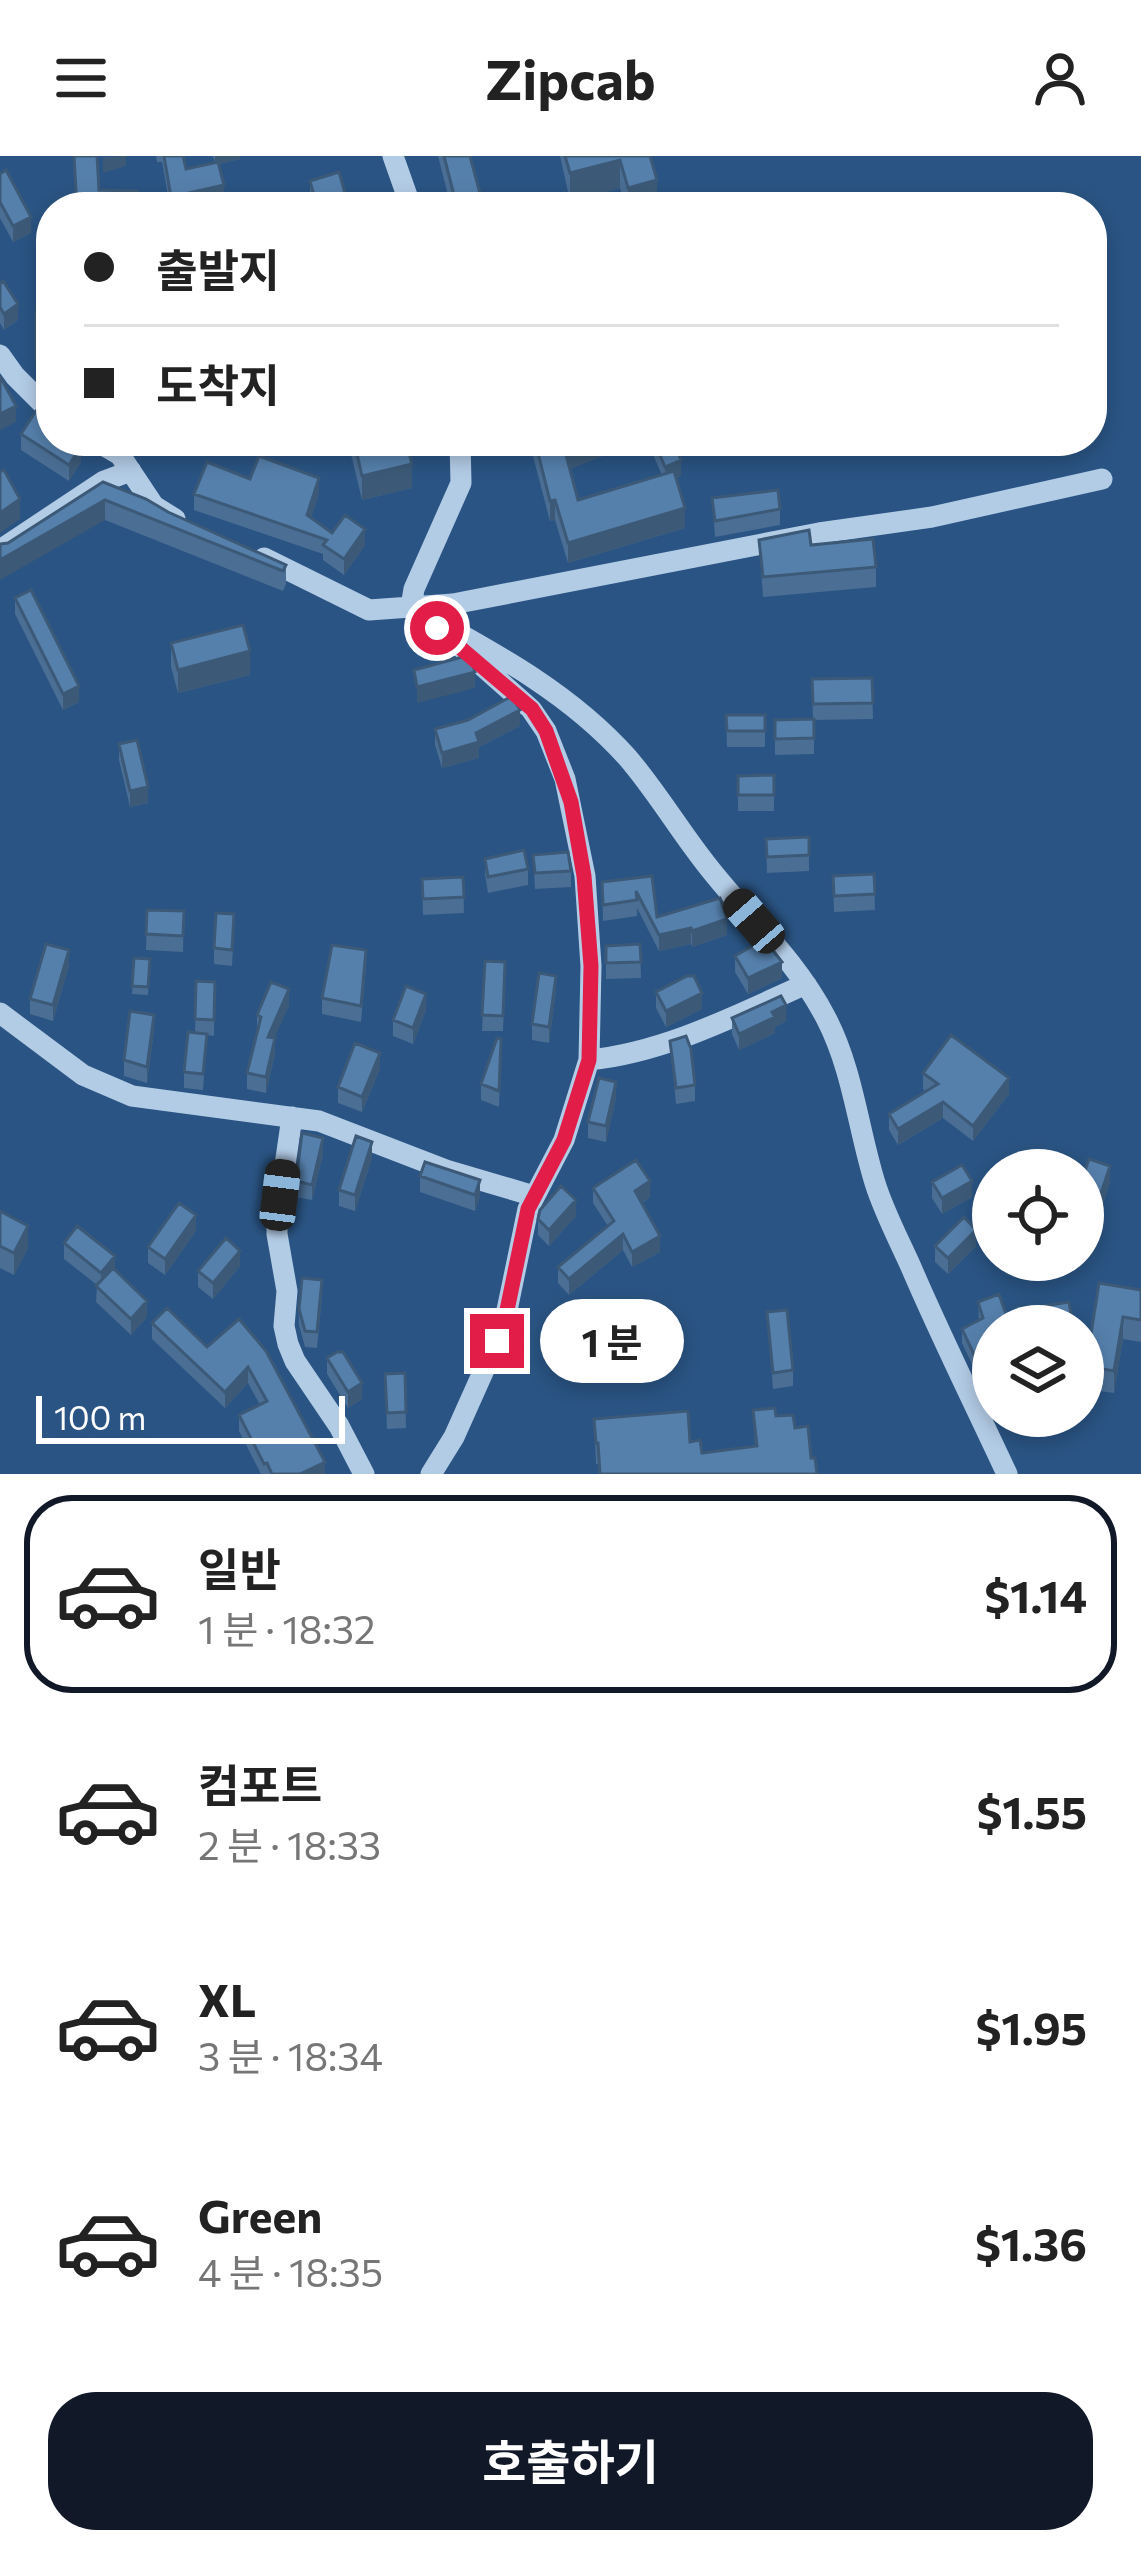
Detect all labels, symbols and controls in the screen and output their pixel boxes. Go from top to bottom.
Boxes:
icon: menu [48,45,114,111]
text: Zipcab [485,45,656,111]
icon: person [1027,45,1093,111]
text: 출발지 [156,241,280,296]
text: 도착지 [156,356,280,411]
route start [410,601,464,655]
car [717,882,791,960]
map controls [972,1149,1104,1437]
button: locate [972,1149,1104,1281]
car [258,1157,302,1233]
callout: 1 분 [539,1299,683,1383]
button: layers [972,1305,1104,1437]
route end [470,1314,524,1368]
text: 1 분 [582,1317,642,1365]
scale bar [36,1390,345,1443]
text: 100 m [54,1396,146,1437]
icon: car [54,1540,162,1648]
text: 일반 [198,1540,281,1595]
text: $1.14 [984,1567,1087,1622]
text: 1 분 · 18:32 [198,1604,375,1652]
icon: car [54,1756,162,1864]
text: 컴포트 [198,1756,322,1811]
text: $1.55 [976,1783,1087,1838]
text: 2 분 · 18:33 [198,1820,381,1868]
text: XL [198,1971,256,2026]
icon: car [54,1972,162,2080]
text: $1.95 [976,1999,1087,2054]
text: 3 분 · 18:34 [198,2031,383,2079]
text: Green [198,2187,322,2242]
icon: car [54,2188,162,2296]
text: $1.36 [975,2215,1087,2270]
text: 4 분 · 18:35 [198,2247,383,2295]
button: 호출하기 [48,2392,1093,2530]

